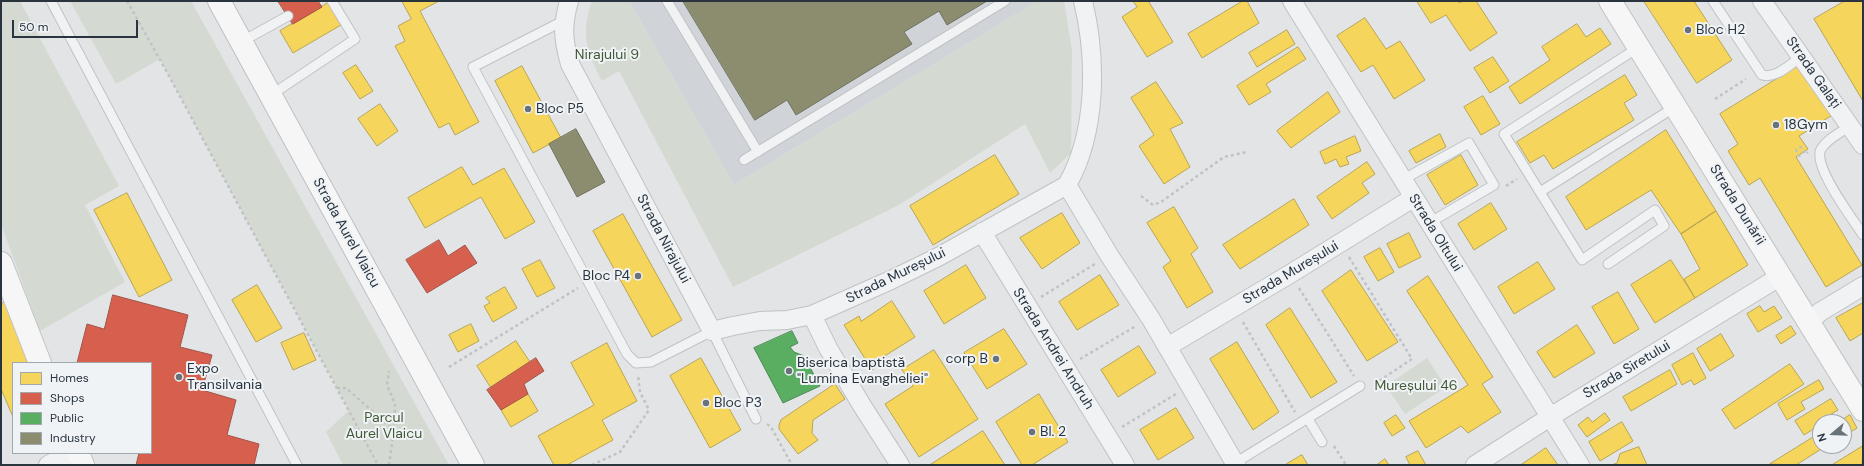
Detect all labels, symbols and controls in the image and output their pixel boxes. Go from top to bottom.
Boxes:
scale bar [14,12,140,38]
text: 50 m [19,19,48,35]
place label: Bloc H2 [1696,22,1745,38]
marker: Bloc H2 [1683,25,1693,35]
street label: Strada Galați [1782,34,1844,112]
park label: Nirajului 9 [575,47,639,63]
place label: Bloc P5 [536,101,584,117]
marker: Bloc P5 [523,104,533,114]
place label: 18Gym [1784,117,1828,133]
marker: 18Gym [1771,120,1781,130]
street label: Strada Dunării [1706,162,1768,248]
street label: Strada Aurel Vlaicu [309,175,383,291]
street label: Strada Oltului [1404,191,1466,275]
street label: Strada Nirajului [633,192,693,286]
street label: Strada Mureșului [1240,238,1342,308]
street label: Strada Mureșului [843,245,949,307]
place label: Bloc P4 [583,268,630,284]
marker: Bloc P4 [633,271,643,281]
street label: Strada Andrei Andruh [1009,285,1097,413]
street label: Strada Siretului [1580,337,1674,403]
place label: corp B [946,351,988,367]
marker: corp B [991,354,1001,364]
place label: Biserica baptistă "Lumina Evangheliei" [797,355,928,388]
place label: Expo Transilvania [187,361,262,394]
legend [12,362,152,454]
marker: Biserica baptistă "Lumina Evangheliei" [784,366,794,376]
text: Homes [50,370,89,386]
marker: Expo Transilvania [174,372,184,382]
park label: Mureșului 46 [1374,378,1458,394]
text: Shops [50,390,85,406]
place label: Bloc P3 [714,395,762,411]
marker: Bloc P3 [701,398,711,408]
text: Public [50,410,84,426]
park label: Parcul Aurel Vlaicu [346,410,422,442]
north arrow [1812,414,1852,454]
place label: Bl. 2 [1040,424,1066,440]
marker: Bl. 2 [1027,427,1037,437]
text: Industry [50,430,96,446]
text: N [1814,432,1830,444]

